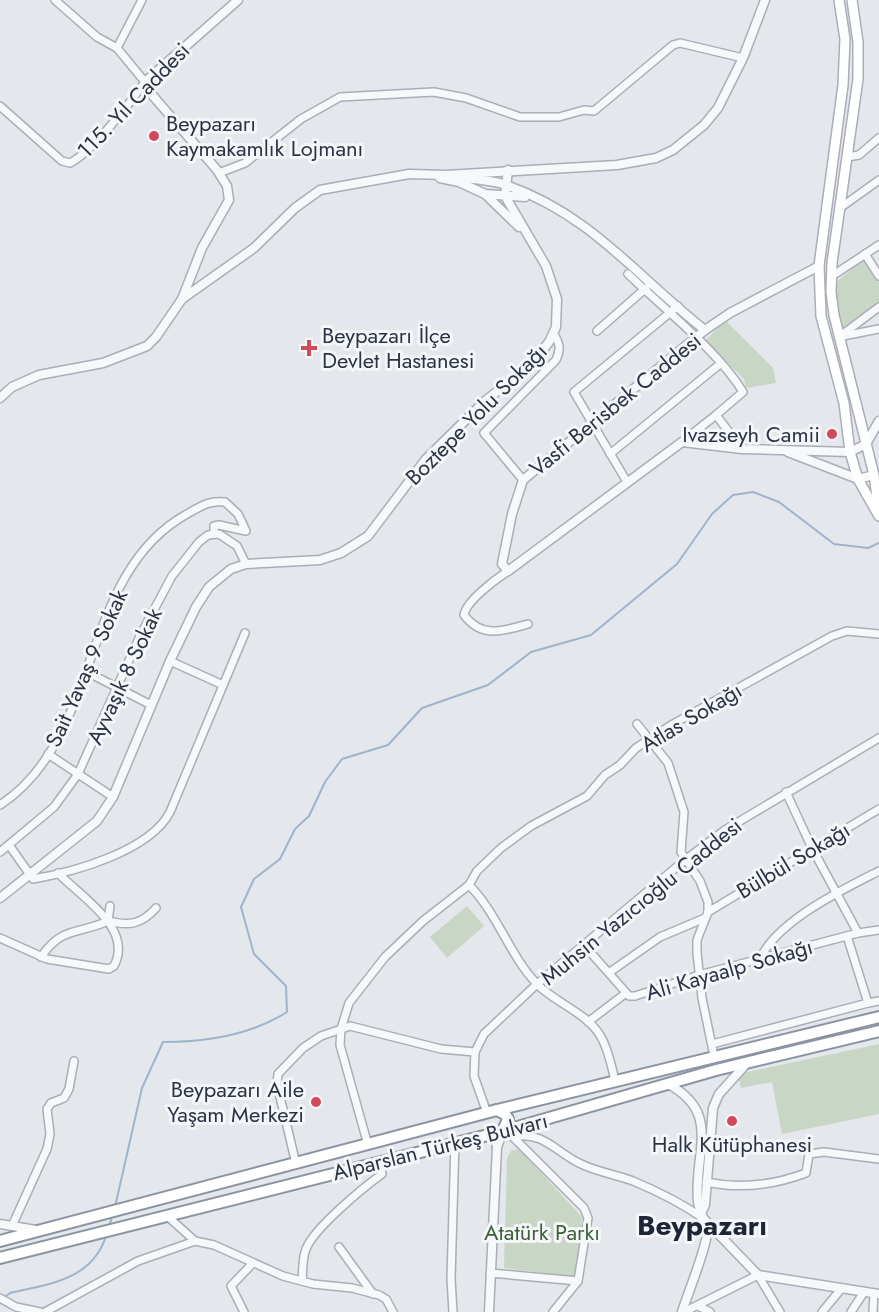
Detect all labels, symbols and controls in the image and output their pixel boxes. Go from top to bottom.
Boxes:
street label: 115. Yıl Caddesi [69,35,197,165]
place label: Beypazarı Kaymakamlık Lojmanı [166,107,363,164]
marker: Beypazarı Kaymakamlık Lojmanı [147,129,161,143]
place label: Beypazarı İlçe Devlet Hastanesi [322,319,474,376]
street label: Vasfi Berisbek Caddesi [522,325,708,483]
street label: Boztepe Yolu Sokağı [398,336,554,492]
marker: Beypazarı İlçe Devlet Hastanesi [300,339,318,357]
place label: Ivazseyh Camii [682,418,820,450]
marker: Ivazseyh Camii [825,427,839,441]
street label: Sait Yavaş 9 Sokak [37,584,135,752]
street label: Ayvaşık 8 Sokak [78,602,170,750]
street label: Atlas Sokağı [634,674,748,760]
street label: Muhsin Yazıcıoğlu Caddesi [533,810,749,992]
street label: Bülbül Sokağı [730,814,856,906]
street label: Ali Kayaalp Sokağı [642,930,816,1008]
place label: Beypazarı Aile Yaşam Merkezi [167,1073,304,1130]
marker: Beypazarı Aile Yaşam Merkezi [309,1095,323,1109]
street label: Alparslan Türkeş Bulvarı [329,1104,551,1188]
marker: Halk Kütüphanesi [725,1114,739,1128]
place label: Halk Kütüphanesi [652,1128,812,1160]
district label: Beypazarı [637,1205,767,1246]
park label: Atatürk Parkı [484,1216,600,1248]

